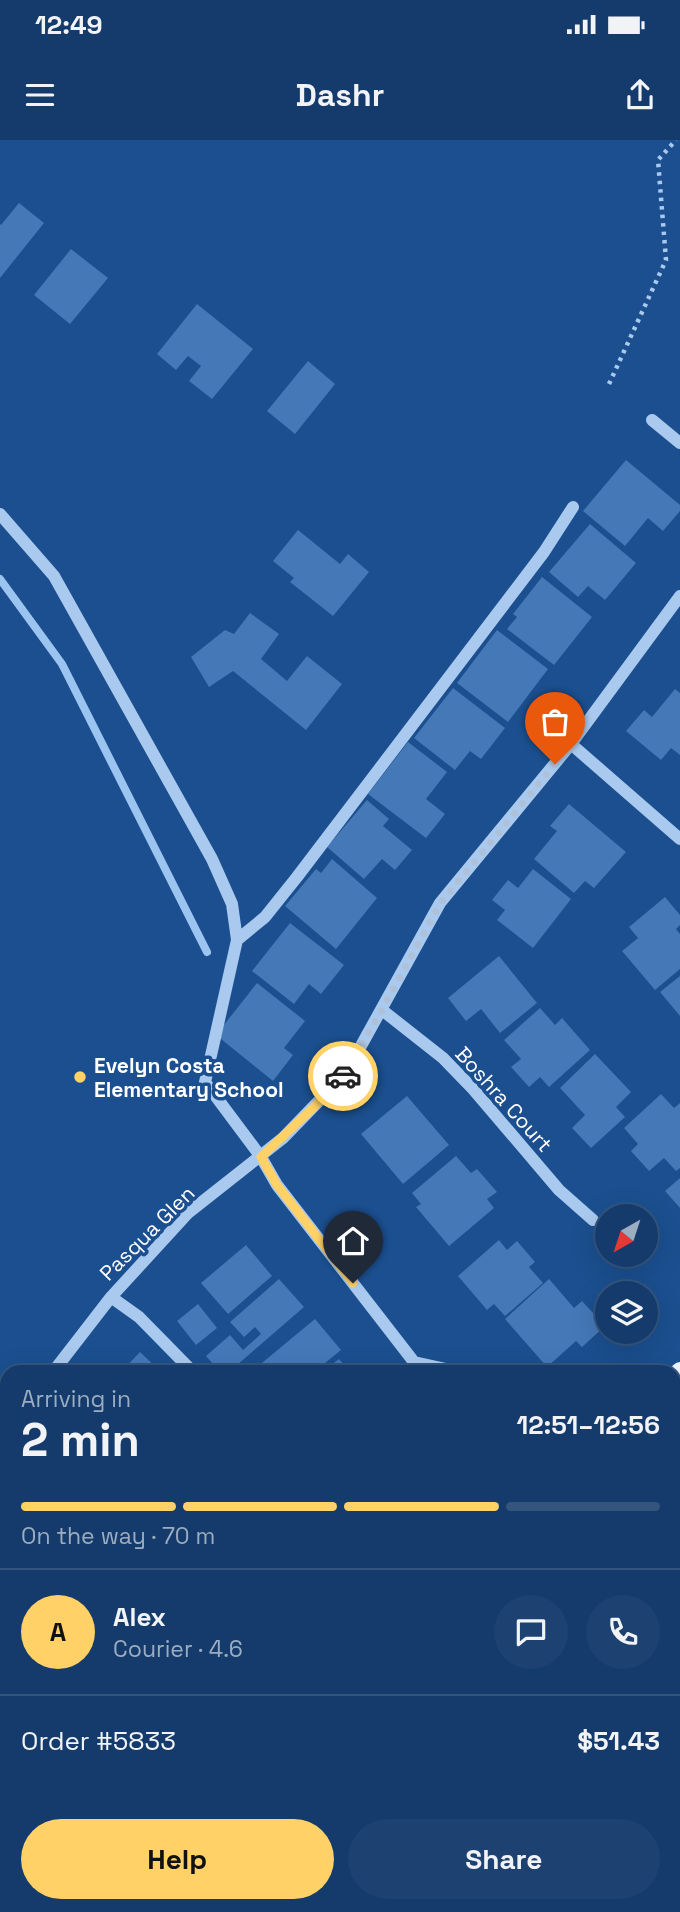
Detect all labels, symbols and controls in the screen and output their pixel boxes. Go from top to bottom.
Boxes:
text: 12:49 [35,8,103,42]
text: Dashr [296,75,384,115]
icon: menu [21,76,59,114]
icon: share [621,76,659,114]
pin [525,692,585,764]
icon: bag [536,703,574,741]
courier [308,1041,378,1111]
street label: Boshra Court [450,1041,558,1157]
place label: Evelyn Costa Elementary School [94,1052,284,1103]
icon: car [324,1057,362,1095]
marker: Evelyn Costa Elementary School [72,1069,88,1085]
street label: Pasqua Glen [94,1180,200,1286]
north arrow [595,1204,658,1267]
map controls [595,1204,658,1344]
pin [323,1211,383,1283]
icon: home [334,1222,372,1260]
button: layers [595,1281,658,1344]
text: Arriving in [21,1384,131,1414]
text: 12:51–12:56 [516,1408,660,1442]
text: 2 min [21,1411,140,1469]
text: On the way · 70 m [21,1521,215,1551]
button: chat [494,1595,568,1669]
button: phone [586,1595,660,1669]
text: Alex [113,1600,166,1634]
text: A [50,1615,66,1649]
text: Courier · 4.6 [113,1634,243,1664]
text: Order #5833 [21,1724,176,1758]
text: $51.43 [577,1724,660,1758]
button: Help [21,1819,334,1899]
button: Share [348,1819,660,1899]

